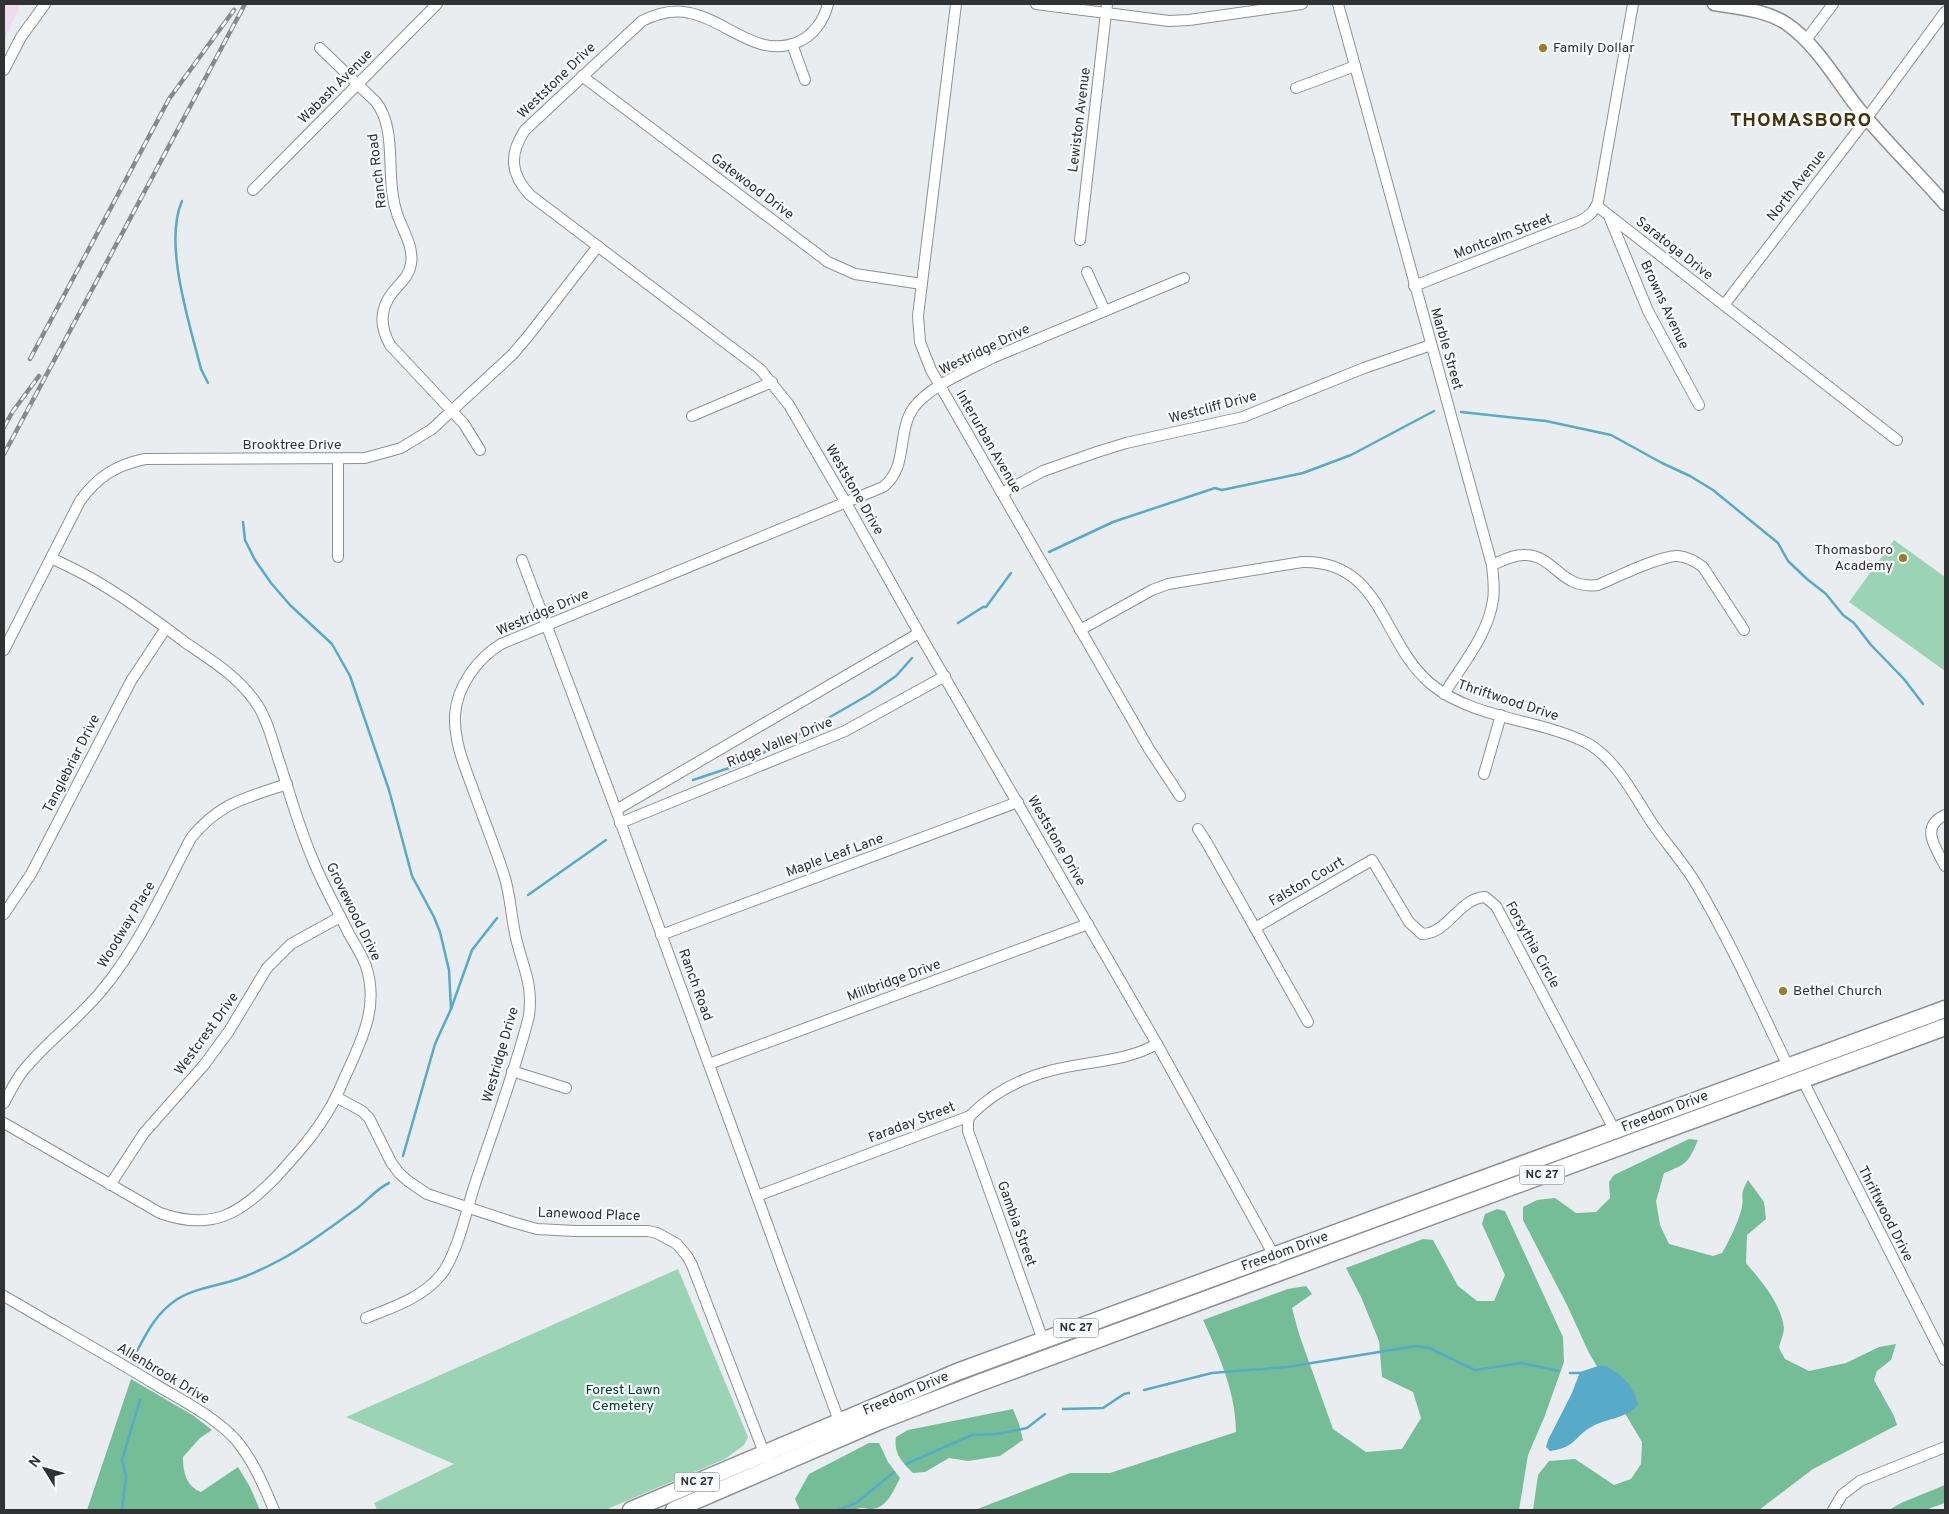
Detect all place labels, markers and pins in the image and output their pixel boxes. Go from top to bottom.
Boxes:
place label: Family Dollar [1553,40,1635,57]
marker: Family Dollar [1537,42,1549,54]
place label: Thomasboro Academy [1814,542,1893,575]
marker: Thomasboro Academy [1897,552,1909,564]
place label: Bethel Church [1793,983,1882,1000]
marker: Bethel Church [1777,985,1789,997]

